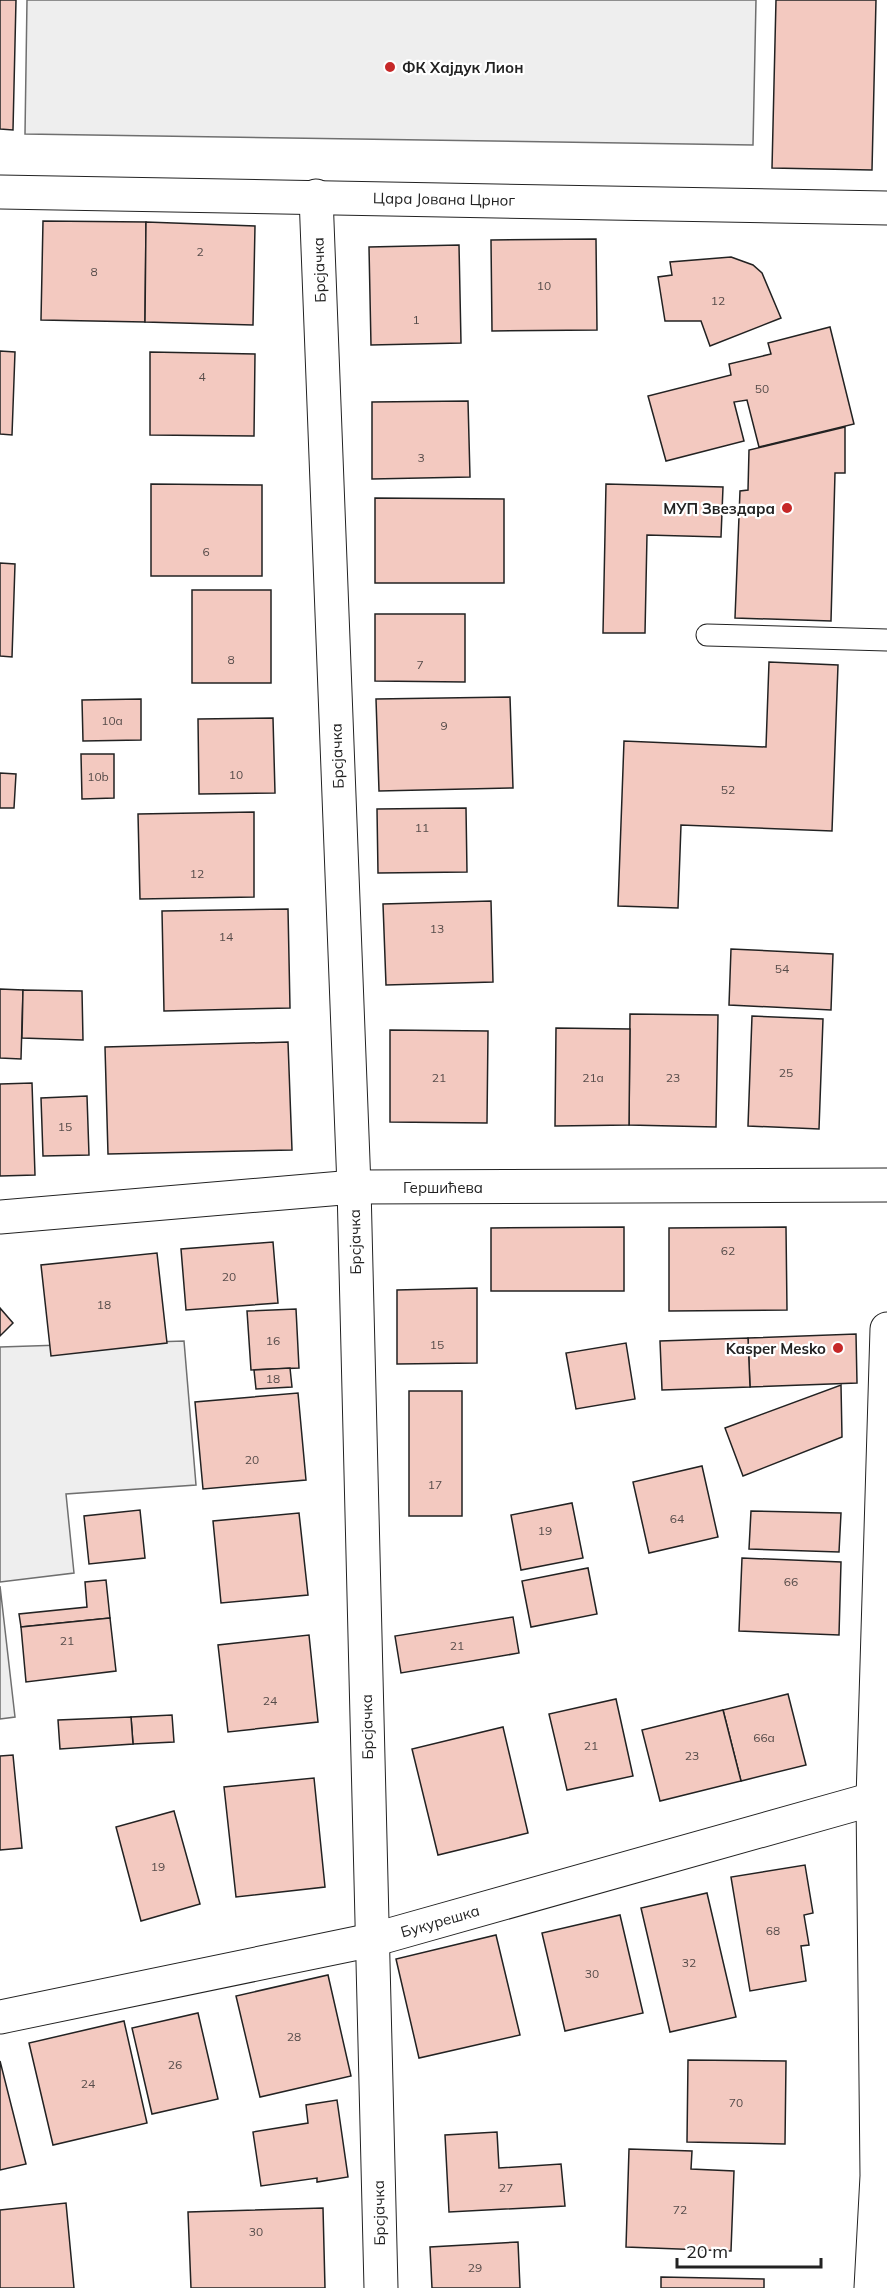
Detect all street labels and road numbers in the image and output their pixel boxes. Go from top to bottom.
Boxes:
street label: Цара Јована Црног [373,188,516,210]
street label: Брсјачка [308,237,330,303]
street label: Брсјачка [326,723,348,789]
street label: Гершићева [403,1178,483,1197]
street label: Брсјачка [345,1209,365,1275]
street label: Брсјачка [357,1694,377,1760]
street label: Букурешка [398,1901,482,1941]
street label: Брсјачка [369,2180,389,2246]

